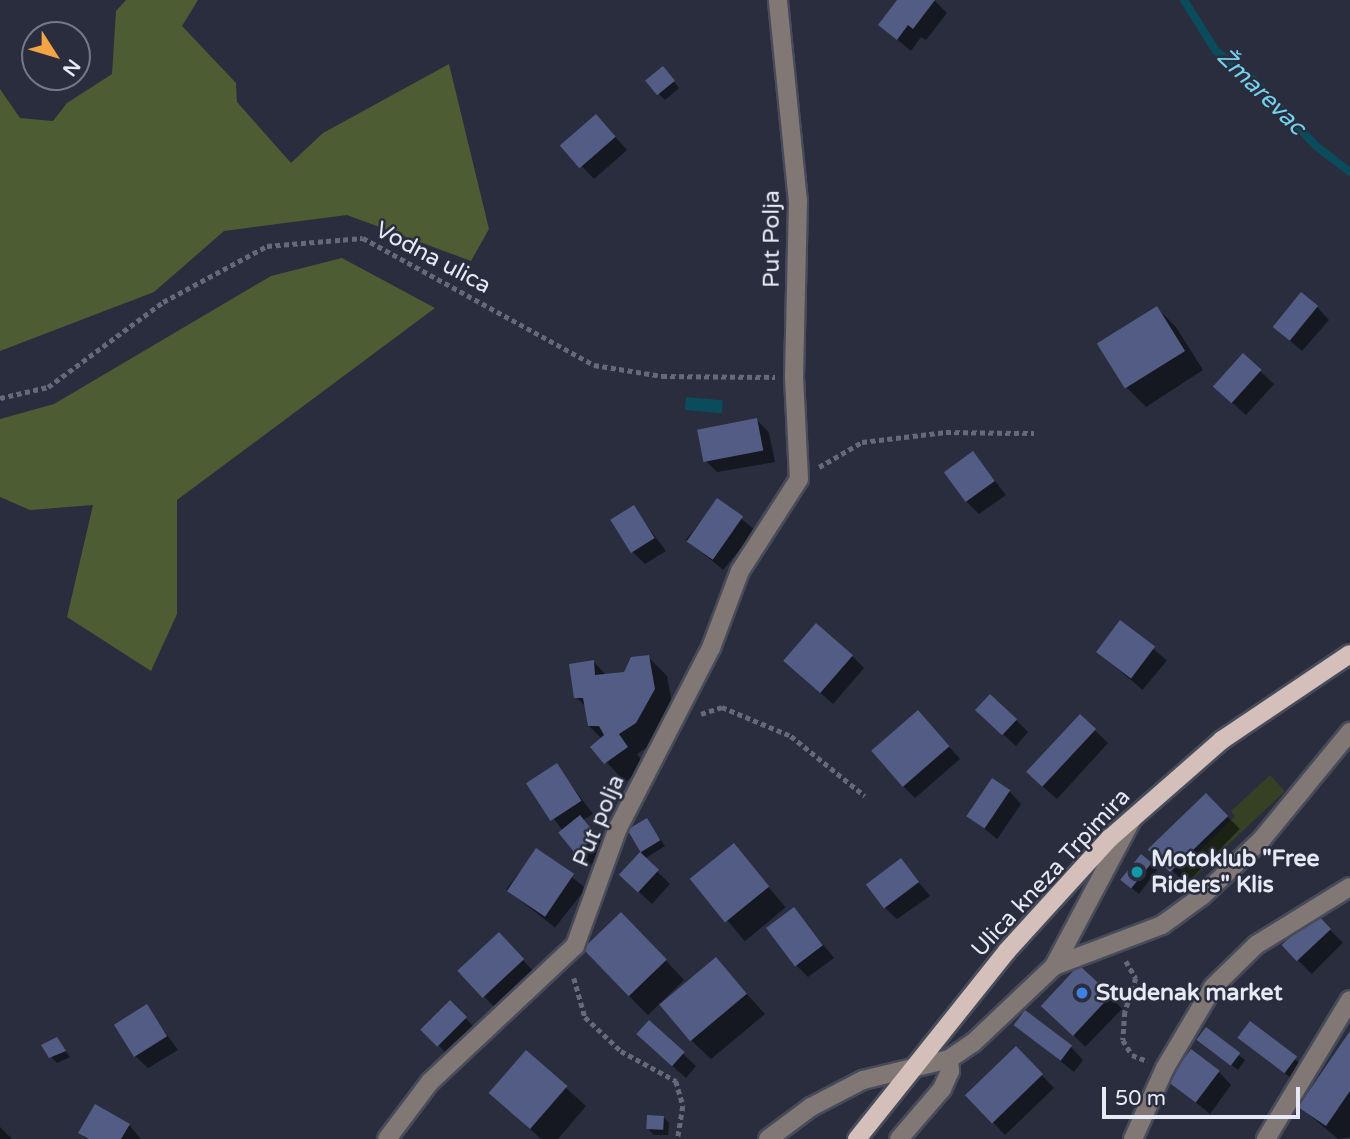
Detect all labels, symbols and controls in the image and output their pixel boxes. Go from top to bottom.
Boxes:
north arrow [21,21,91,91]
water label: Žmarevac [1211,43,1311,141]
text: N [58,55,85,80]
street label: Put Polja [758,190,786,288]
street label: Vodna ulica [371,216,495,300]
street label: Put polja [567,771,631,871]
street label: Ulica kneza Trpimira [966,783,1136,963]
place label: Motoklub "Free Riders" Klis [1151,845,1319,899]
marker: Motoklub "Free Riders" Klis [1129,864,1145,880]
place label: Studenak market [1096,979,1282,1007]
marker: Studenak market [1074,985,1090,1001]
scale bar [1105,1072,1303,1116]
text: 50 m [1115,1086,1166,1111]

